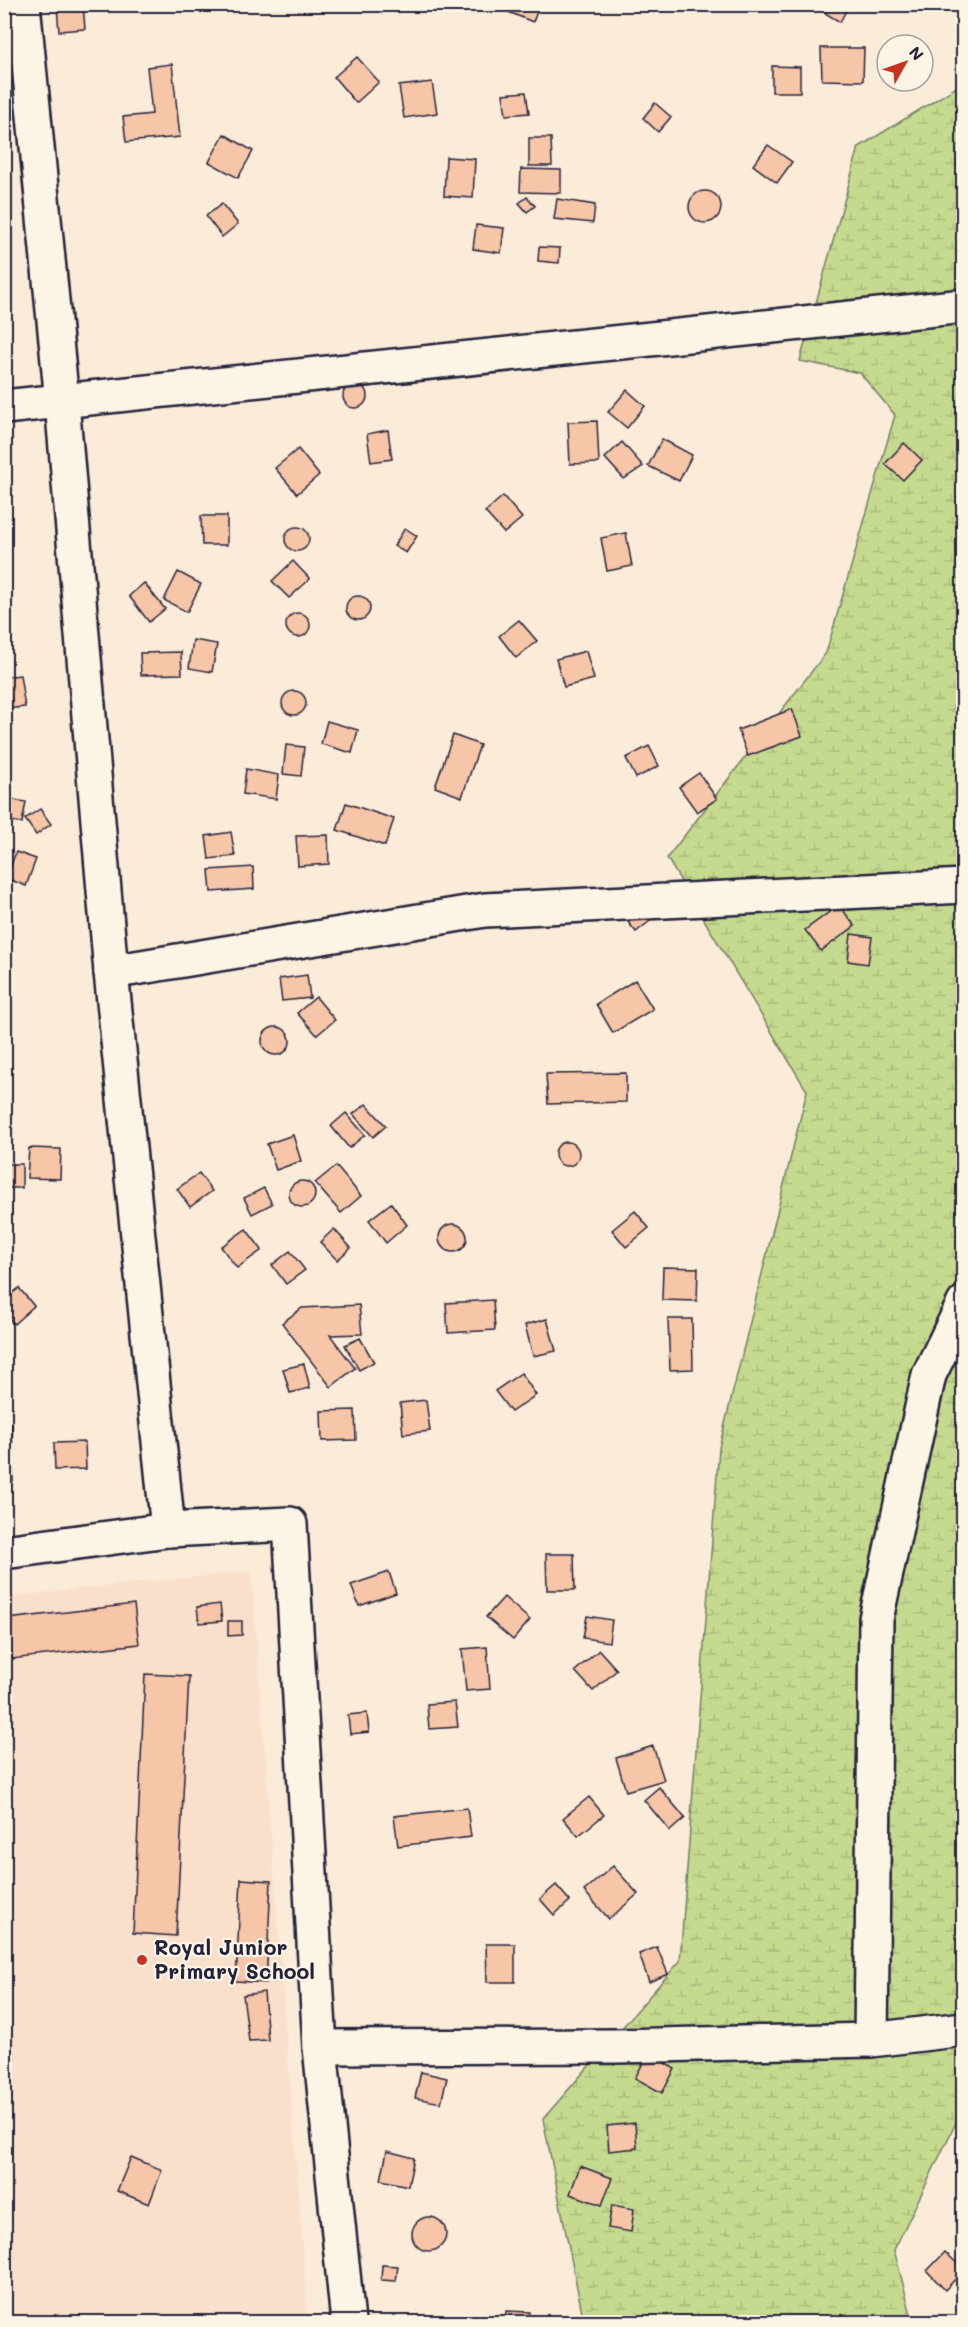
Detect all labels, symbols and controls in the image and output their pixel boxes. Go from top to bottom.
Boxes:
north arrow [875,33,935,93]
text: N [905,42,929,64]
place label: Royal Junior Primary School [154,1933,315,1985]
marker: Royal Junior Primary School [135,1953,149,1967]

